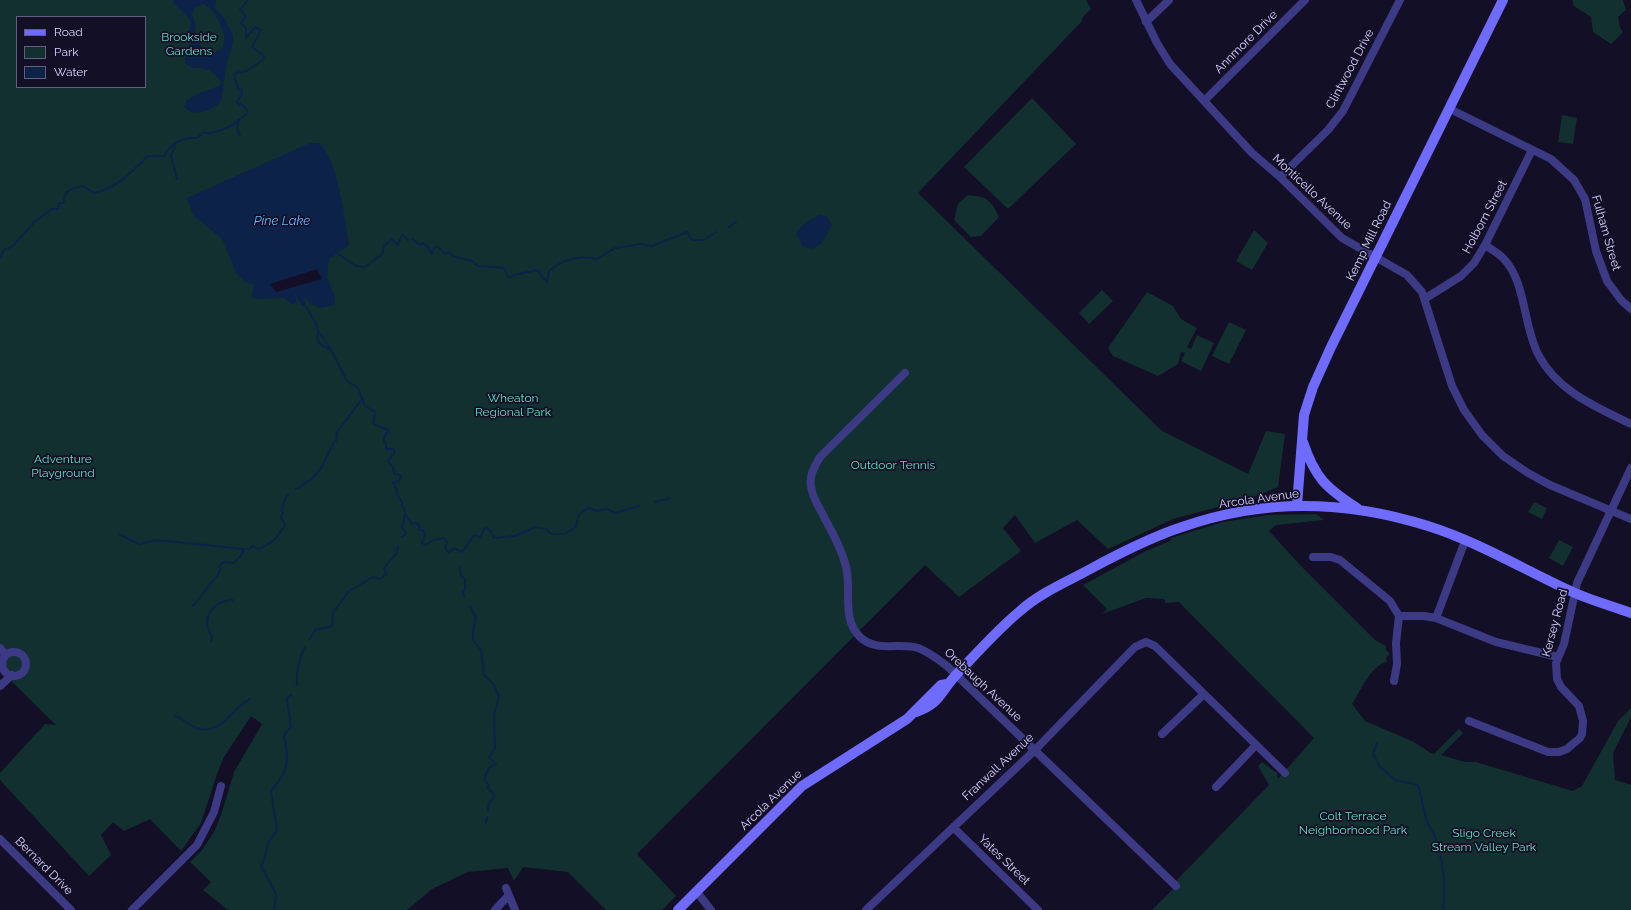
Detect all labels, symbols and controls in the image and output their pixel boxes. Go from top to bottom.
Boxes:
street label: Annmore Drive [1212,8,1280,76]
legend [16,16,146,88]
text: Road [54,25,83,39]
street label: Clintwood Drive [1323,27,1377,111]
park label: Brookside Gardens [161,30,217,58]
text: Park [54,45,79,59]
text: Water [54,65,88,79]
street label: Monticello Avenue [1269,151,1355,233]
street label: Holborn Street [1460,178,1510,256]
street label: Fulham Street [1588,194,1624,272]
street label: Kemp Mill Road [1343,199,1395,283]
water label: Pine Lake [254,213,310,229]
park label: Wheaton Regional Park [475,391,551,419]
park label: Adventure Playground [31,452,95,480]
park label: Outdoor Tennis [851,458,935,472]
street label: Arcola Avenue [1218,486,1300,512]
street label: Kersey Road [1539,588,1571,658]
street label: Orebaugh Avenue [941,645,1025,725]
street label: Franwall Avenue [959,730,1037,804]
street label: Arcola Avenue [737,767,805,833]
park label: Colt Terrace Neighborhood Park [1299,809,1407,837]
park label: Sligo Creek Stream Valley Park [1432,826,1536,854]
street label: Yates Street [975,832,1033,888]
street label: Bernard Drive [12,834,76,898]

